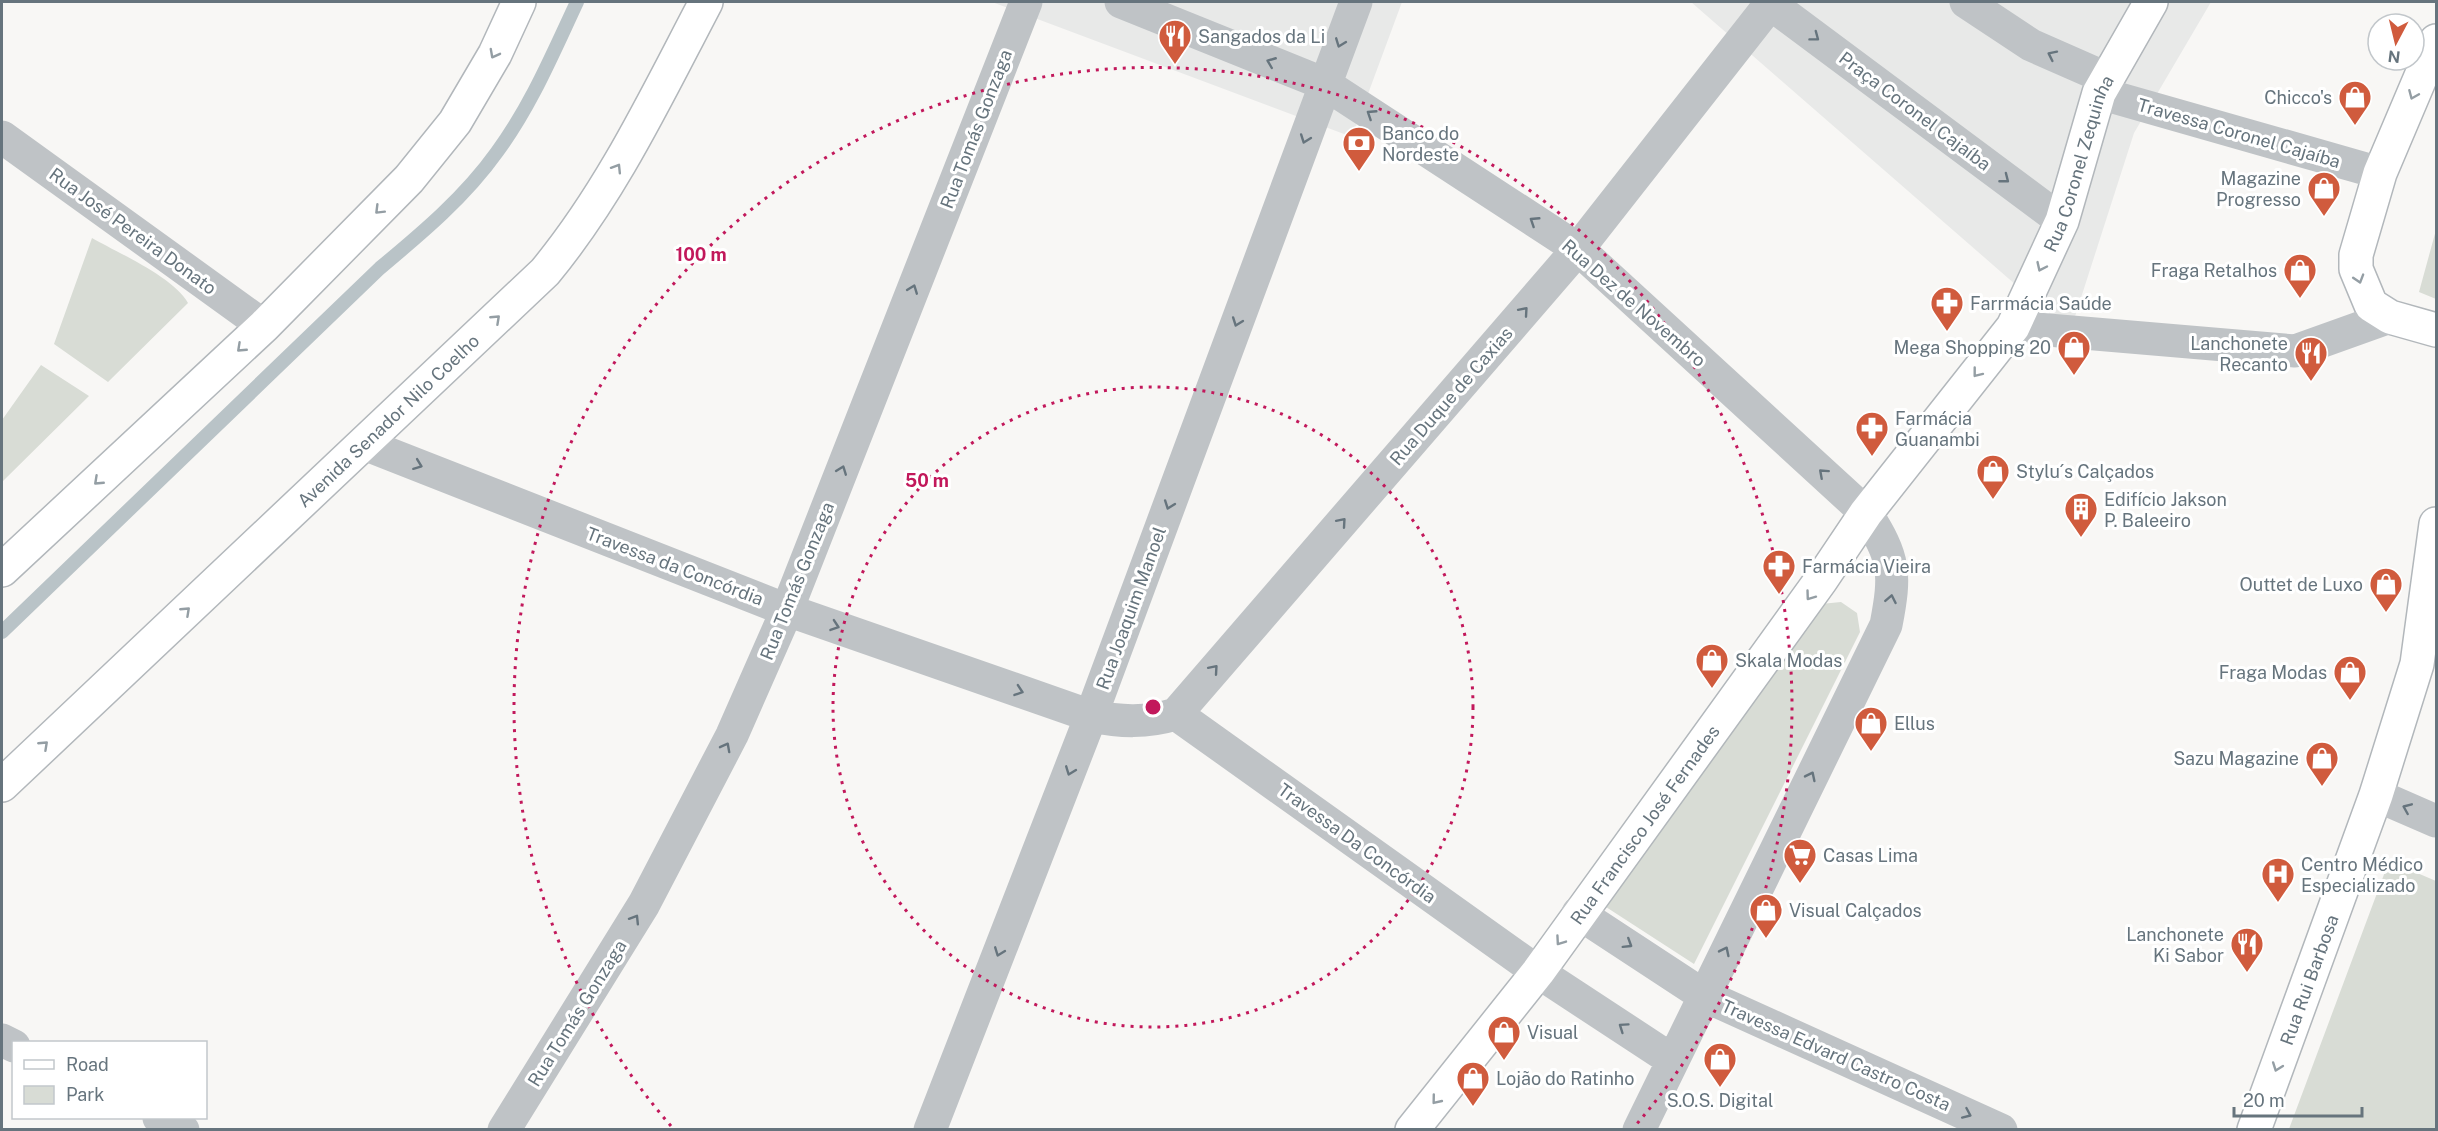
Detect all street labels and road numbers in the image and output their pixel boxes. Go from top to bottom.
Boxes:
street label: Rua Tomás Gonzaga [936,47,1016,211]
street label: Praça Coronel Cajaíba [1835,47,1995,175]
street label: Rua Coronel Zequinha [2039,71,2118,255]
street label: Travessa Coronel Cajaíba [2135,94,2343,172]
street label: Rua José Pereira Donato [45,163,221,299]
street label: Rua Dez de Novembro [1558,235,1710,371]
street label: Rua Duque de Caxias [1385,323,1517,469]
street label: Avenida Senador Nilo Coelho [293,330,483,511]
street label: Rua Tomás Gonzaga [756,499,838,663]
street label: Travessa da Concórdia [584,523,766,609]
street label: Rua Joaquim Manoel [1092,524,1170,692]
street label: Rua Francisco José Fernades [1566,721,1723,928]
street label: Travessa Da Concórdia [1274,779,1440,907]
street label: Rua Rui Barbosa [2275,912,2342,1048]
street label: Rua Tomás Gonzaga [523,936,631,1090]
street label: Travessa Edvard Castro Costa [1718,995,1954,1115]

